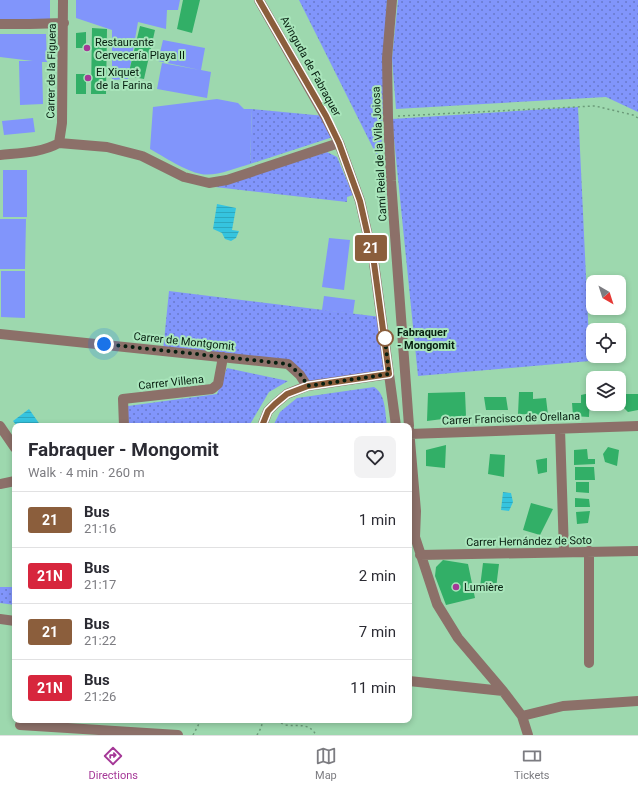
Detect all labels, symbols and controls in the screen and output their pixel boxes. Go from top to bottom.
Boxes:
street label: Avinguda de Fabraquer [278,14,344,119]
street label: Carrer de la Figuera [44,23,59,119]
place label: Restaurante Cervecería Playa II [95,36,185,62]
marker: Restaurante Cervecería Playa II [82,43,92,53]
place label: El Xiquet de la Farina [96,66,153,92]
marker: El Xiquet de la Farina [83,73,93,83]
street label: Camí Reial de la Vila Joiosa [369,86,390,222]
line badge: 21 [353,235,389,261]
text: 21 [363,240,379,256]
north arrow [586,275,626,315]
map controls [586,275,626,411]
button: locate [586,323,626,363]
place label: Fabraquer - Mongomit [397,326,455,352]
marker: Fabraquer - Mongomit [376,329,394,347]
street label: Carrer de Montgomit [133,330,235,353]
your location [94,334,114,354]
button: layers [586,371,626,411]
street label: Carrer Villena [138,373,204,392]
street label: Carrer Francisco de Orellana [442,410,580,427]
button: heart [354,436,396,478]
text: Fabraquer - Mongomit [28,438,219,461]
text: Walk · 4 min · 260 m [28,465,145,480]
text: Bus [84,503,110,521]
text: 1 min [359,511,396,529]
text: 21 [42,512,58,528]
text: 21:16 [84,521,116,536]
street label: Carrer Hernández de Soto [466,534,592,549]
text: Bus [84,559,110,577]
text: 2 min [359,567,396,585]
text: 21N [37,568,63,584]
text: 21:17 [84,577,116,592]
place label: Lumière [464,581,504,594]
marker: Lumière [451,582,461,592]
text: Bus [84,615,110,633]
text: 7 min [359,623,396,641]
text: 21 [42,624,58,640]
text: 21:22 [84,633,116,648]
text: Bus [84,671,110,689]
text: 11 min [350,679,396,697]
text: 21N [37,680,63,696]
text: 21:26 [84,689,116,704]
tab: Directions [89,745,138,782]
tab: Map [315,745,337,782]
tab: Tickets [514,745,550,782]

